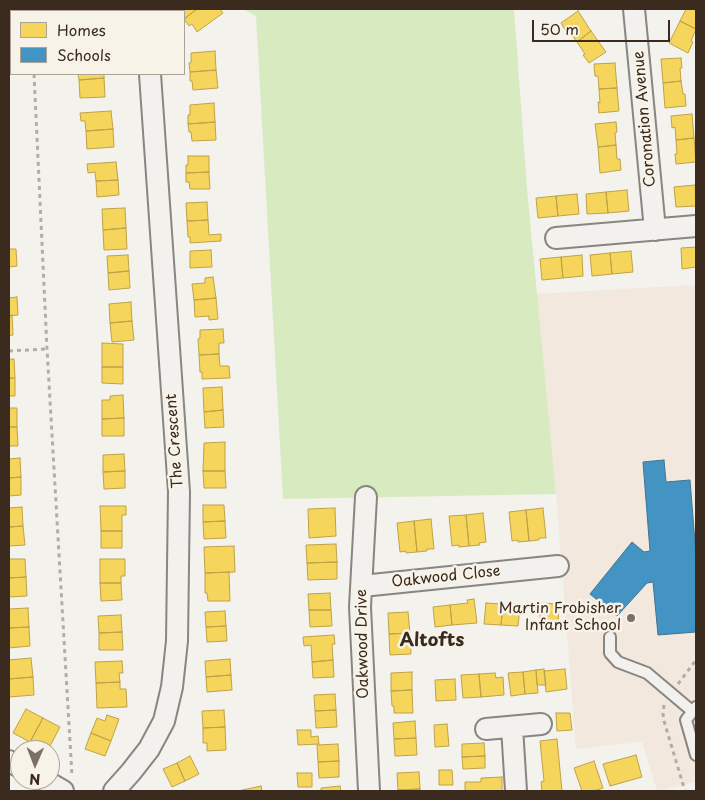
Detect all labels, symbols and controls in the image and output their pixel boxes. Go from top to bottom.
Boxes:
legend [10,10,185,75]
scale bar [535,10,672,42]
text: 50 m [540,17,579,40]
text: Homes [57,18,106,41]
text: Schools [57,43,111,66]
street label: Coronation Avenue [630,50,660,188]
street label: The Crescent [163,393,187,489]
street label: Oakwood Close [391,562,501,592]
street label: Oakwood Drive [353,589,373,699]
place label: Martin Frobisher Infant School [499,600,621,635]
marker: Martin Frobisher Infant School [625,612,637,624]
district label: Altofts [400,630,464,652]
north arrow [10,740,60,790]
text: N [29,769,40,790]

